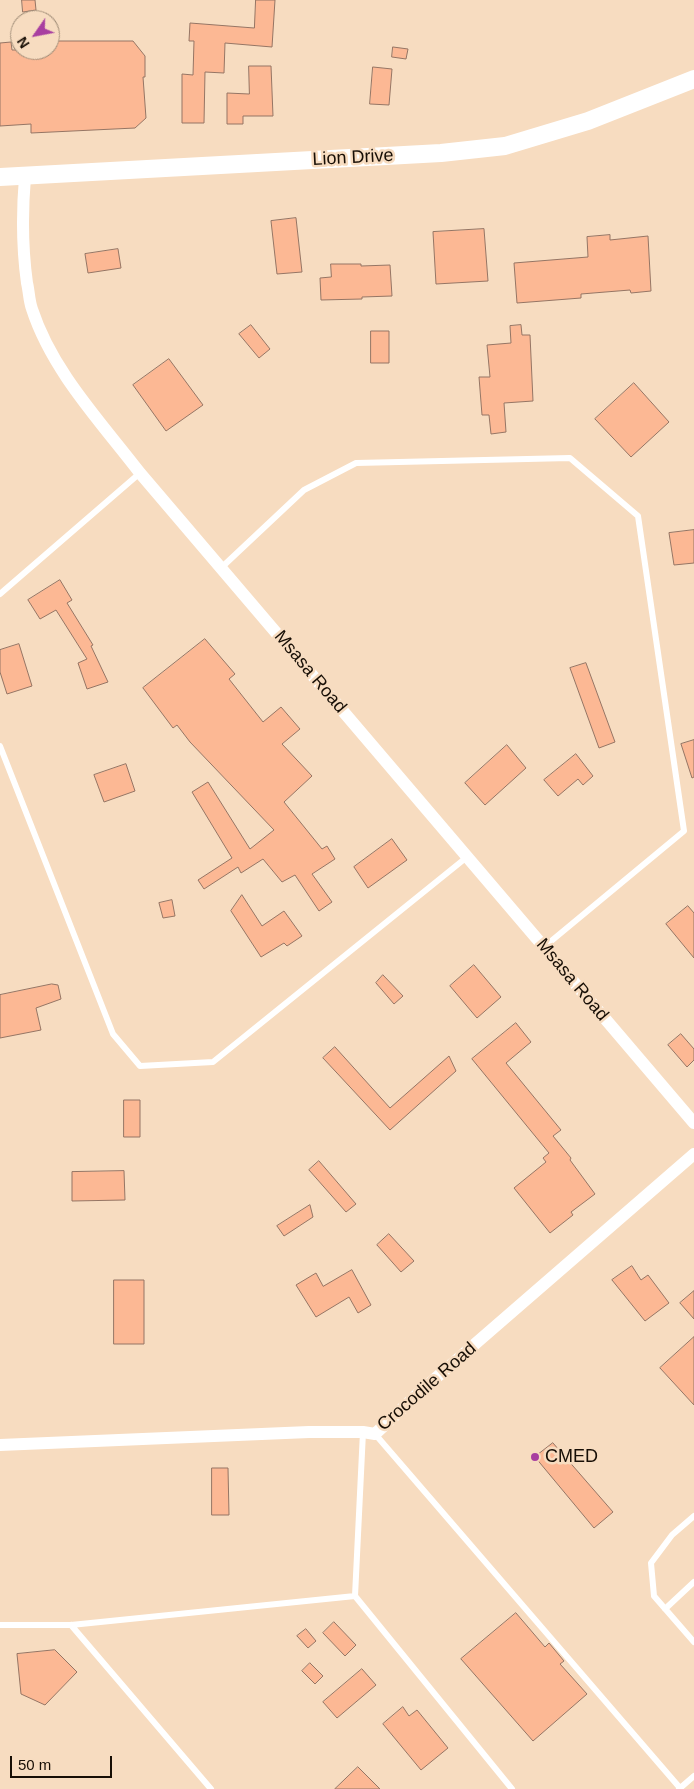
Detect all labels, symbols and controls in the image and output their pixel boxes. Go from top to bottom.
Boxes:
north arrow [10,10,60,60]
text: N [14,34,33,51]
street label: Lion Drive [312,145,394,171]
street label: Msasa Road [269,626,351,718]
street label: Msasa Road [531,934,613,1026]
street label: Crocodile Road [373,1338,481,1436]
place label: CMED [545,1446,598,1468]
marker: CMED [529,1451,541,1463]
scale bar [12,1746,115,1778]
text: 50 m [18,1756,51,1773]

